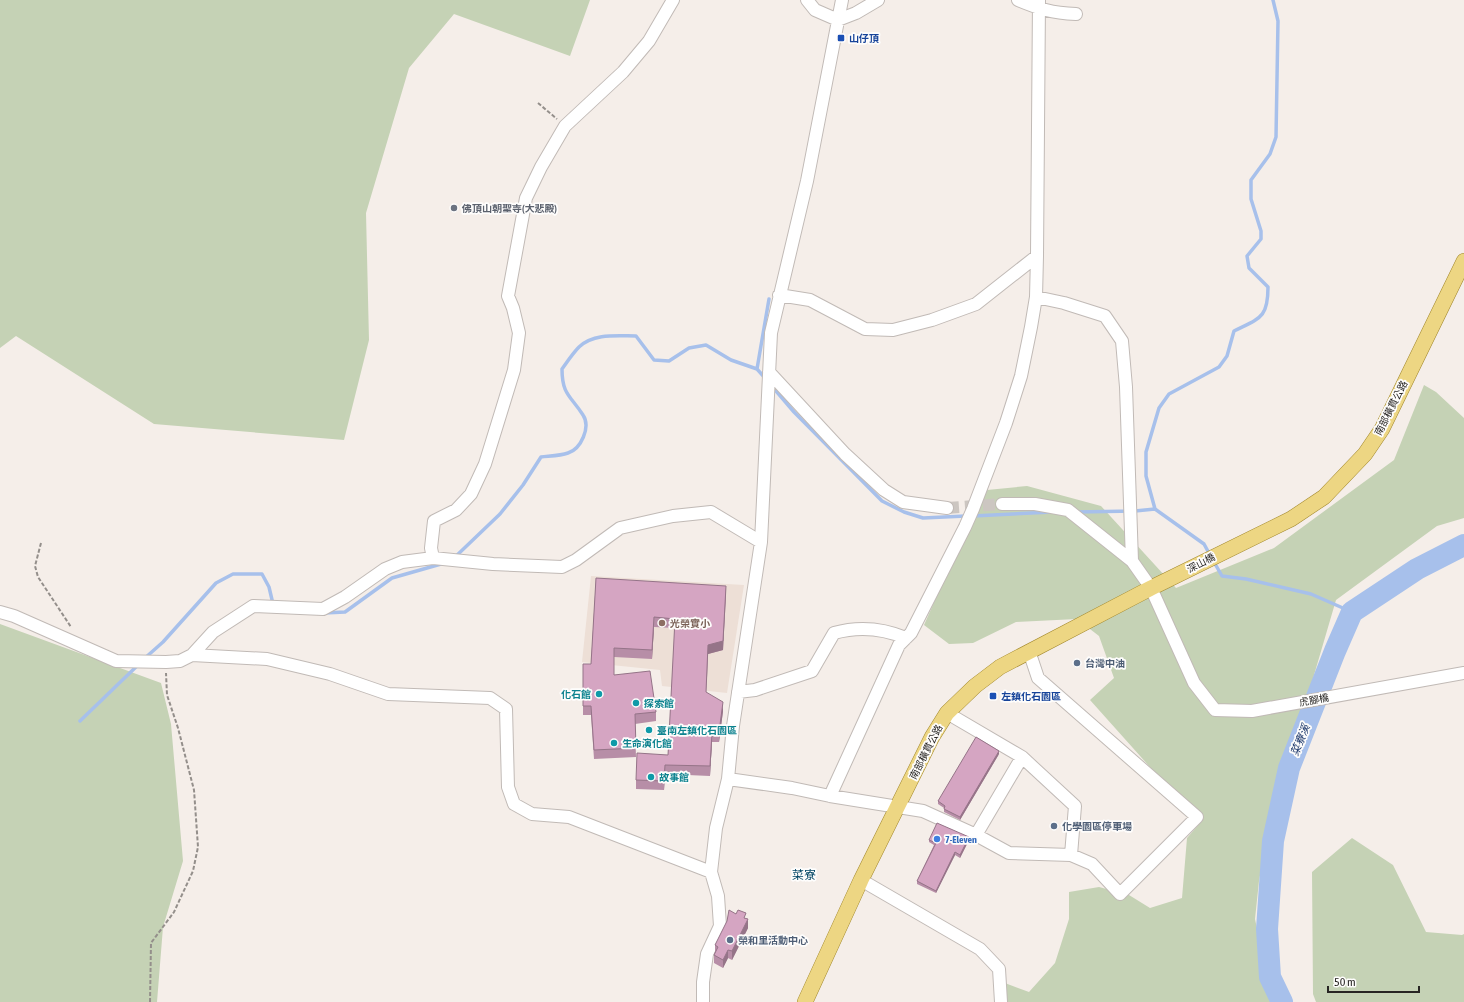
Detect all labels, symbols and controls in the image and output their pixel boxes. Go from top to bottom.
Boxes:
marker: 山仔頂 [836,33,846,43]
place label: 山仔頂 [849,33,879,44]
marker: 佛頂山朝聖寺(大悲殿) [449,203,459,213]
place label: 佛頂山朝聖寺(大悲殿) [461,203,557,214]
street label: 南部橫貫公路 [1372,379,1410,437]
street label: 深山橋 [1185,551,1217,575]
marker: 光榮實小 [657,618,667,628]
place label: 光榮實小 [670,618,711,629]
marker: 台灣中油 [1072,658,1082,668]
place label: 台灣中油 [1085,658,1125,669]
place label: 化石館 [561,689,591,700]
marker: 化石館 [594,689,604,699]
marker: 左鎮化石園區 [988,691,998,701]
place label: 左鎮化石園區 [1001,691,1061,702]
street label: 虎腳橋 [1298,692,1330,708]
marker: 探索館 [631,698,641,708]
place label: 探索館 [644,698,674,709]
water label: 菜竂溪 [1288,721,1312,758]
street label: 南部橫貫公路 [907,723,945,781]
marker: 臺南左鎮化石園區 [644,725,654,735]
place label: 臺南左鎮化石園區 [657,725,737,736]
marker: 生命演化館 [609,738,619,748]
place label: 生命演化館 [622,738,672,749]
marker: 故事館 [646,772,656,782]
place label: 故事館 [659,772,689,783]
marker: 化學園區停車場 [1049,821,1059,831]
place label: 化學園區停車場 [1062,821,1132,832]
marker: 7-Eleven [932,834,942,844]
place label: 7-Eleven [945,834,977,845]
district label: 菜寮 [792,868,816,882]
marker: 榮和里活動中心 [725,935,735,945]
place label: 榮和里活動中心 [738,935,808,946]
scale bar [1328,968,1419,994]
text: 50 m [1334,975,1356,989]

